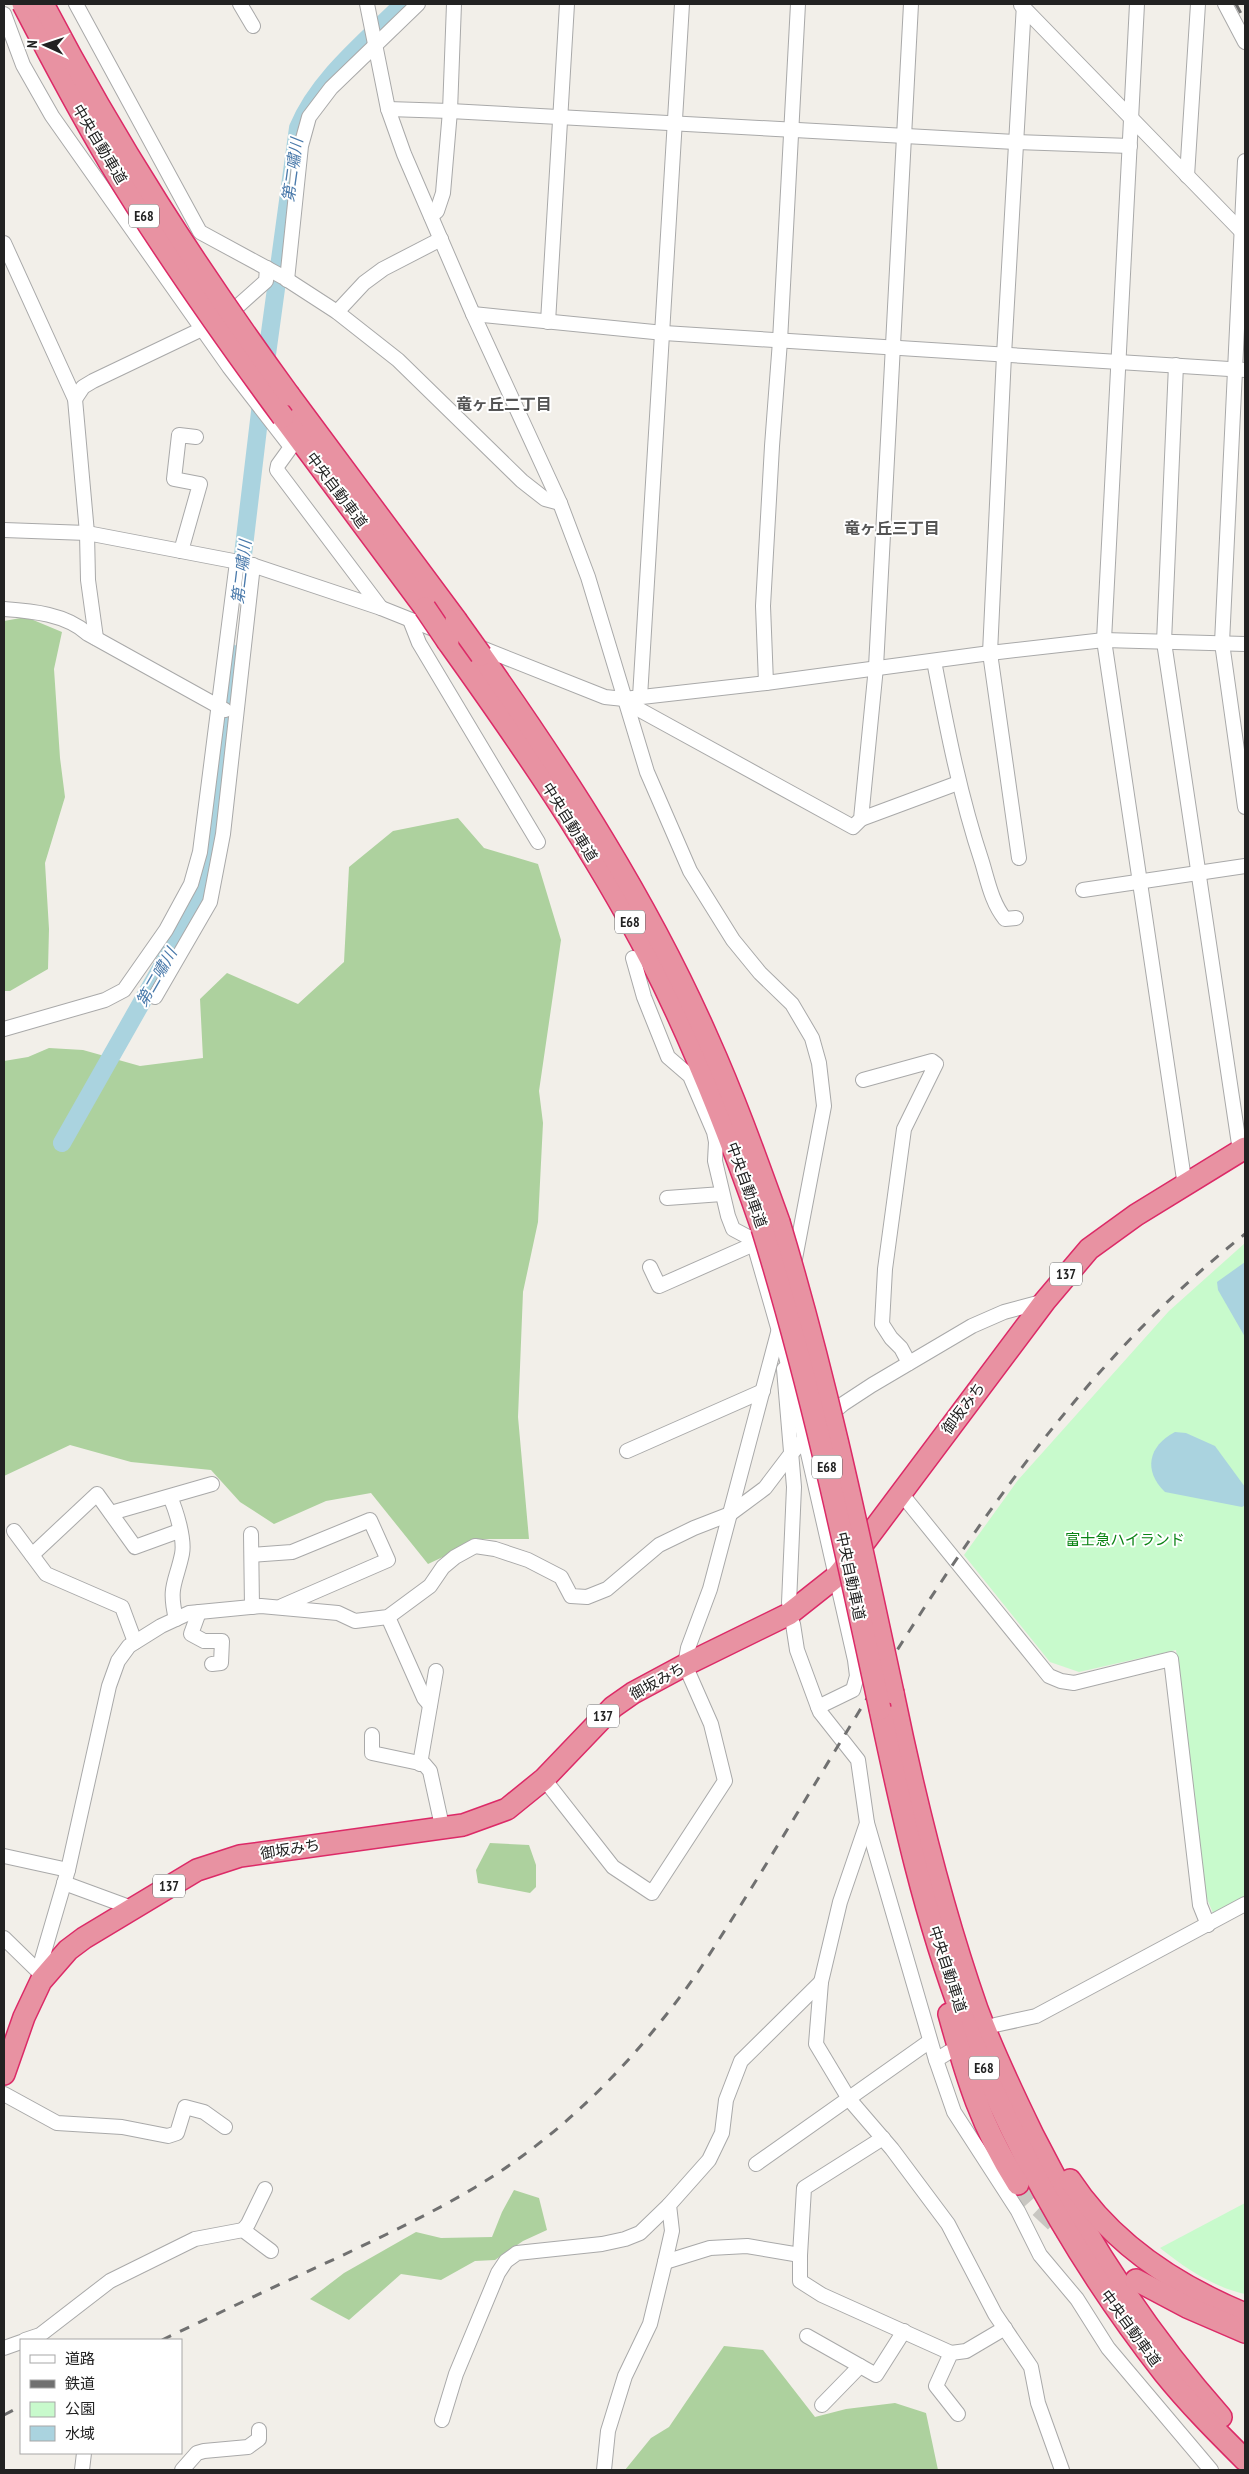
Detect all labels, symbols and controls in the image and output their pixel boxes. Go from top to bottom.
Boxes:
north arrow [20,20,70,70]
text: N [23,40,41,49]
street label: 中央自動車道 [69,101,131,187]
water label: 第二嘯川 [278,135,307,203]
road number: E68 [129,205,159,228]
district label: 竜ヶ丘二丁目 [456,394,552,414]
street label: 中央自動車道 [302,448,372,532]
district label: 竜ヶ丘三丁目 [844,518,940,538]
water label: 第二嘯川 [227,537,255,605]
street label: 中央自動車道 [538,779,602,865]
road number: E68 [615,910,645,934]
water label: 第二嘯川 [131,943,182,1010]
street label: 中央自動車道 [723,1139,771,1231]
road number: 137 [1050,1262,1082,1286]
street label: 御坂みち [937,1378,989,1438]
road number: E68 [812,1455,842,1478]
street label: 中央自動車道 [832,1530,870,1622]
park label: 富士急ハイランド [1065,1530,1185,1549]
street label: 御坂みち [626,1658,688,1704]
road number: 137 [587,1704,619,1728]
street label: 御坂みち [259,1835,321,1863]
road number: 137 [153,1874,185,1898]
street label: 中央自動車道 [925,1923,971,2015]
road number: E68 [969,2056,999,2080]
street label: 中央自動車道 [1097,2286,1165,2370]
legend [20,2339,182,2454]
text: 道路 [65,2349,95,2368]
text: 鉄道 [65,2374,95,2393]
text: 公園 [65,2399,95,2418]
text: 水域 [65,2424,95,2443]

